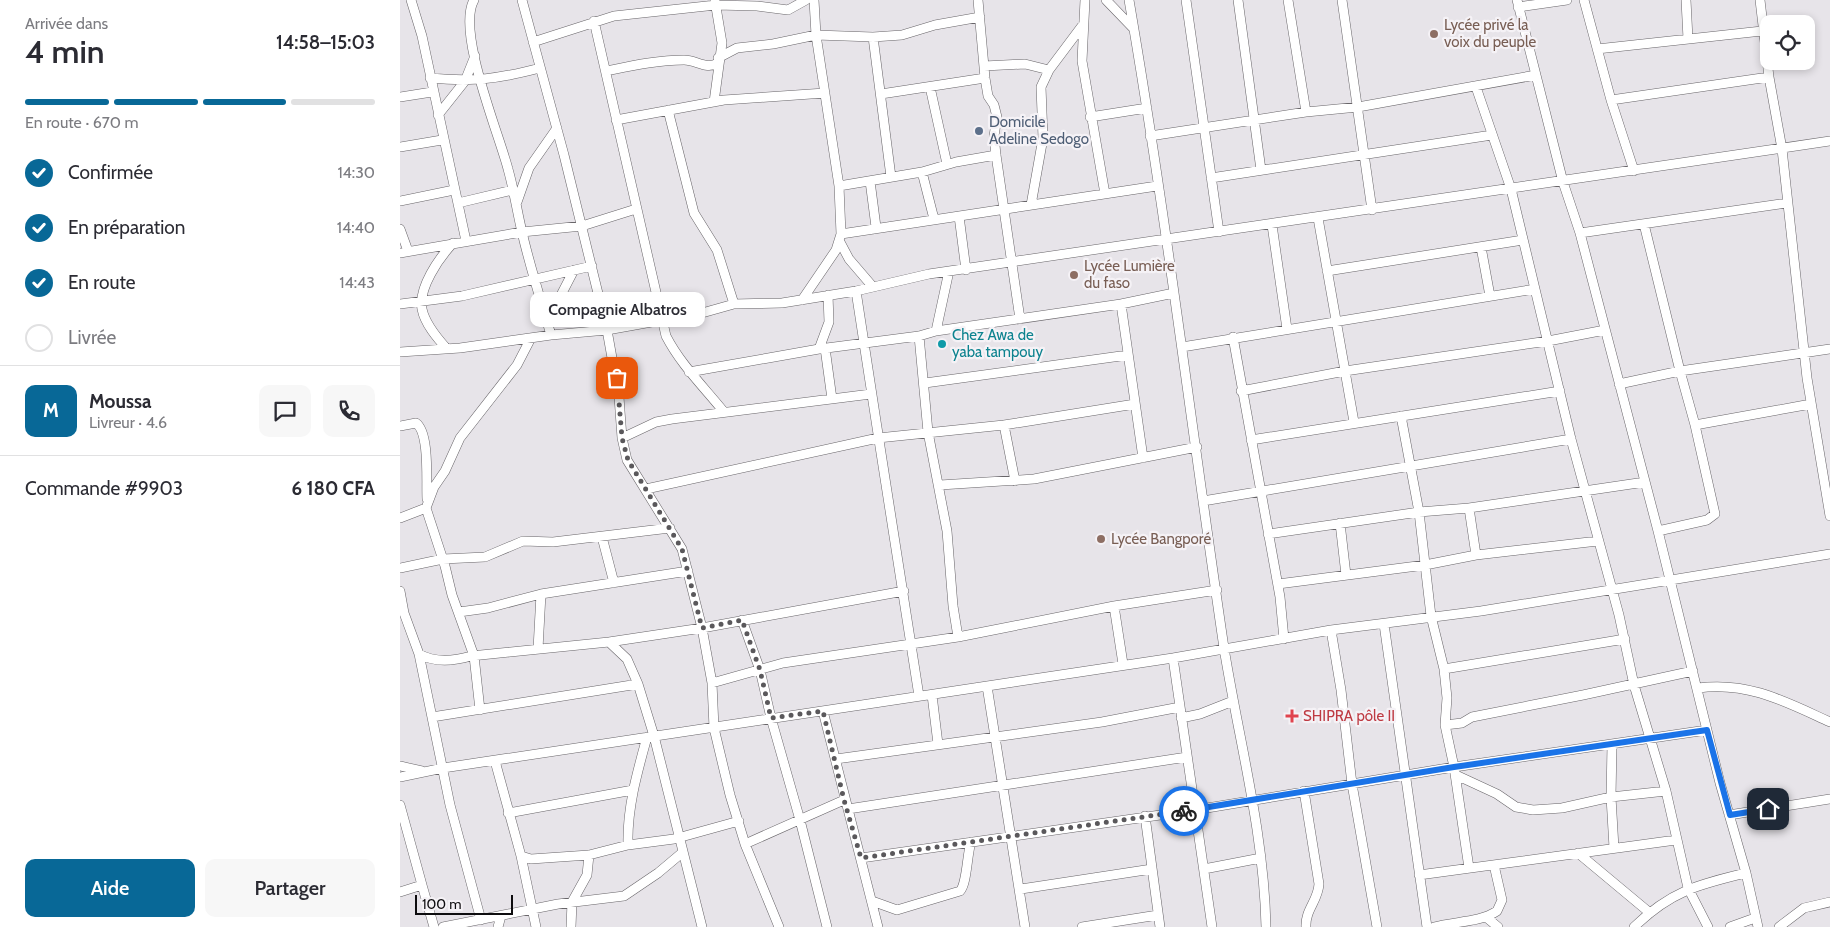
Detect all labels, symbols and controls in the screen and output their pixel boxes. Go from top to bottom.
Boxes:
text: Arrivée dans [25,14,108,33]
map controls [1760,15,1815,70]
button: locate [1760,15,1815,70]
place label: Lycée privé la voix du peuple [1444,16,1536,51]
marker: Lycée privé la voix du peuple [1428,28,1440,40]
text: 14:58–15:03 [276,31,375,54]
text: 4 min [25,32,105,71]
text: En route · 670 m [25,113,139,132]
place label: Domicile Adeline Sedogo [989,113,1089,148]
marker: Domicile Adeline Sedogo [973,125,985,137]
icon: check [25,159,53,187]
text: Confirmée [68,161,153,184]
text: 14:30 [337,163,375,182]
icon: check [25,214,53,242]
text: En préparation [68,216,185,239]
text: 14:40 [337,218,375,237]
place label: Lycée Lumière du faso [1084,257,1175,292]
icon: check [25,269,53,297]
marker: Lycée Lumière du faso [1068,269,1080,281]
text: En route [68,271,135,294]
text: 14:43 [339,273,375,292]
callout: Compagnie Albatros [530,293,704,328]
text: Compagnie Albatros [548,300,687,319]
text: Livrée [68,326,116,349]
place label: Chez Awa de yaba tampouy [952,326,1043,361]
marker: Chez Awa de yaba tampouy [936,338,948,350]
pin [596,357,638,399]
icon: bag [603,364,631,392]
button: chat [259,385,311,437]
button: phone [323,385,375,437]
text: Moussa [89,390,151,413]
text: M [43,399,59,422]
text: Livreur · 4.6 [89,413,167,432]
text: Commande #9903 [25,477,183,500]
text: 6 180 CFA [291,477,375,500]
place label: Lycée Bangporé [1111,530,1211,548]
marker: Lycée Bangporé [1095,533,1107,545]
place label: SHIPRA pôle II [1303,707,1395,725]
marker: SHIPRA pôle II [1285,709,1299,723]
courier [1159,786,1209,836]
pin [1747,788,1789,830]
icon: home [1754,795,1782,823]
icon: bike [1170,797,1198,825]
button: Aide [25,859,195,917]
button: Partager [205,859,375,917]
scale bar [415,892,512,915]
text: 100 m [422,895,462,913]

